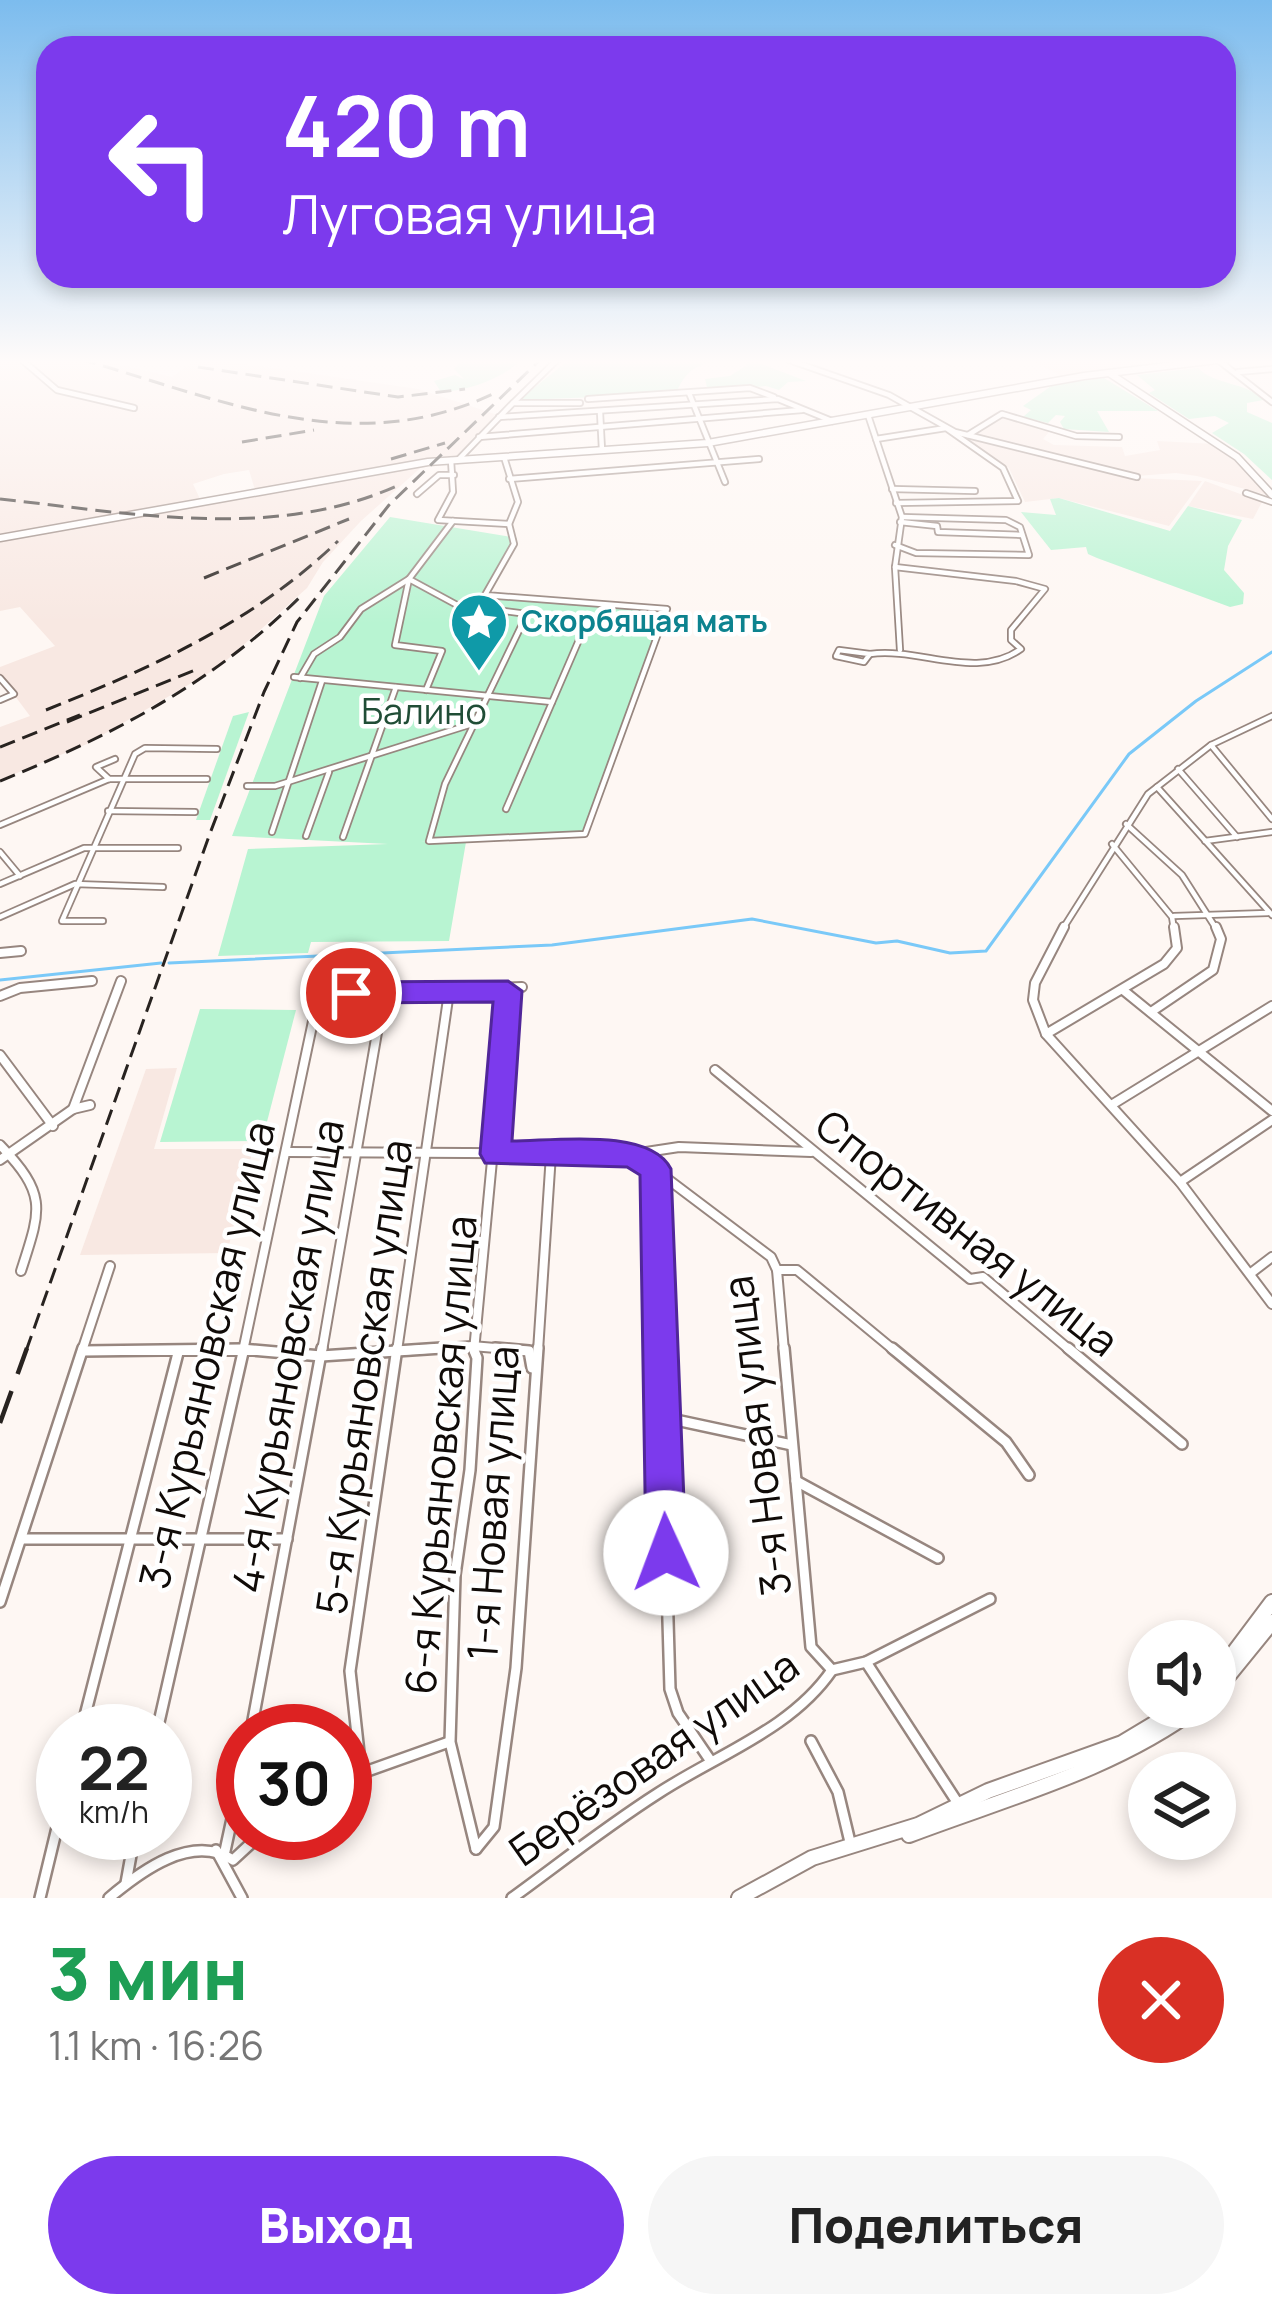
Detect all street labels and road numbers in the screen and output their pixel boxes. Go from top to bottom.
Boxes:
street label: Спортивная улица [804,1096,1131,1369]
street label: 3-я Курьяновская улица [124,1115,288,1594]
street label: 4-я Курьяновская улица [217,1115,357,1597]
street label: 5-я Курьяновская улица [301,1136,425,1618]
street label: 6-я Курьяновская улица [390,1213,490,1697]
street label: 3-я Новая улица [708,1273,804,1600]
street label: 1-я Новая улица [452,1344,532,1662]
street label: Берёзовая улица [497,1636,810,1879]

